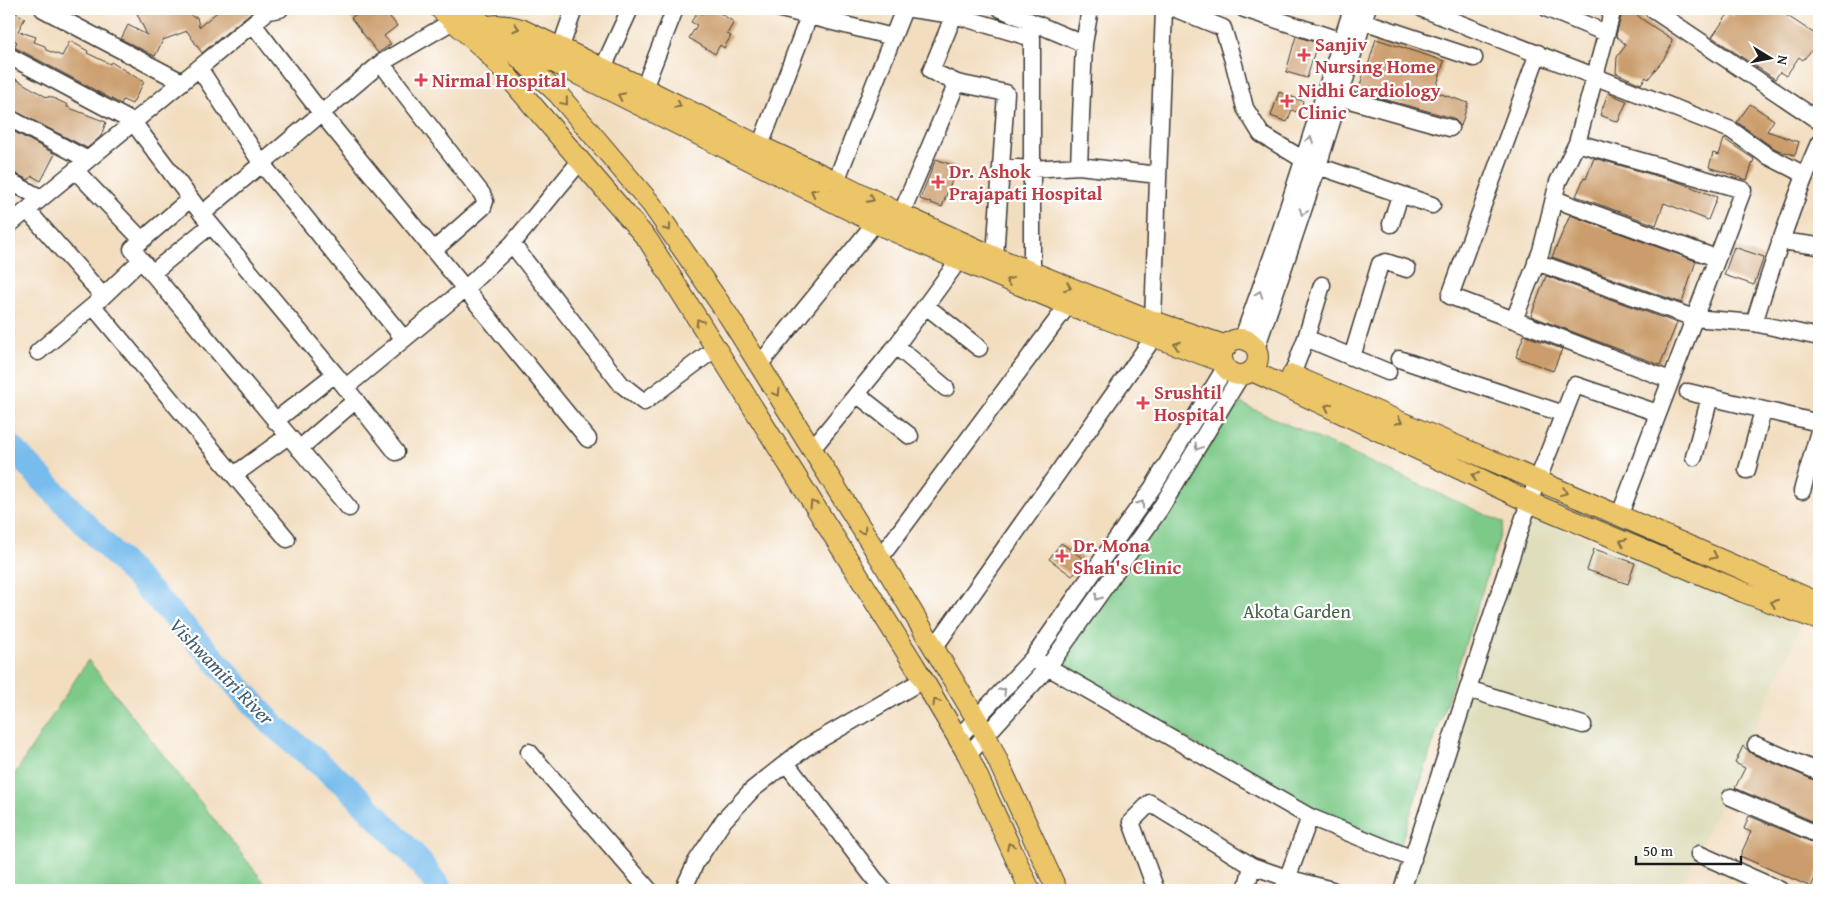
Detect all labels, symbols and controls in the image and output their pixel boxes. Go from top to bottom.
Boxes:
one-way arrow [511,22,520,33]
place label: Sanjiv Nursing Home [1315,30,1436,80]
north arrow [1746,32,1796,82]
marker: Sanjiv Nursing Home [1297,48,1311,62]
text: N [1772,54,1793,67]
place label: Nirmal Hospital [432,66,566,94]
marker: Nirmal Hospital [414,73,428,87]
place label: Nidhi Cardiology Clinic [1298,76,1441,126]
one-way arrow [617,92,626,102]
marker: Nidhi Cardiology Clinic [1280,94,1294,108]
one-way arrow [560,97,569,106]
one-way arrow [673,99,682,109]
one-way arrow [1305,136,1315,144]
place label: Dr. Ashok Prajapati Hospital [949,157,1103,207]
marker: Dr. Ashok Prajapati Hospital [931,175,945,189]
one-way arrow [810,188,819,198]
one-way arrow [866,193,875,203]
one-way arrow [1299,207,1309,216]
one-way arrow [662,222,671,232]
one-way arrow [1005,277,1014,287]
one-way arrow [1063,280,1072,291]
one-way arrow [1253,290,1263,299]
one-way arrow [696,318,706,327]
one-way arrow [1173,341,1182,351]
place label: Srushtil Hospital [1154,378,1225,428]
one-way arrow [771,387,781,396]
marker: Srushtil Hospital [1136,396,1150,410]
one-way arrow [1324,403,1333,413]
one-way arrow [1394,415,1403,426]
one-way arrow [1194,442,1204,451]
one-way arrow [1471,473,1480,483]
one-way arrow [1560,486,1568,496]
one-way arrow [810,500,820,509]
one-way arrow [1135,500,1144,510]
one-way arrow [857,525,867,534]
place label: Dr. Mona Shah's Clinic [1073,531,1181,581]
one-way arrow [1619,537,1628,548]
marker: Dr. Mona Shah's Clinic [1055,549,1069,563]
one-way arrow [1709,550,1718,560]
one-way arrow [1095,591,1104,601]
park label: Akota Garden [1243,597,1351,625]
one-way arrow [1770,599,1778,609]
water label: Vishwamitri River [163,611,281,732]
one-way arrow [997,688,1006,697]
one-way arrow [932,698,942,707]
scale bar [1636,834,1740,866]
text: 50 m [1643,840,1674,861]
one-way arrow [1006,842,1016,851]

